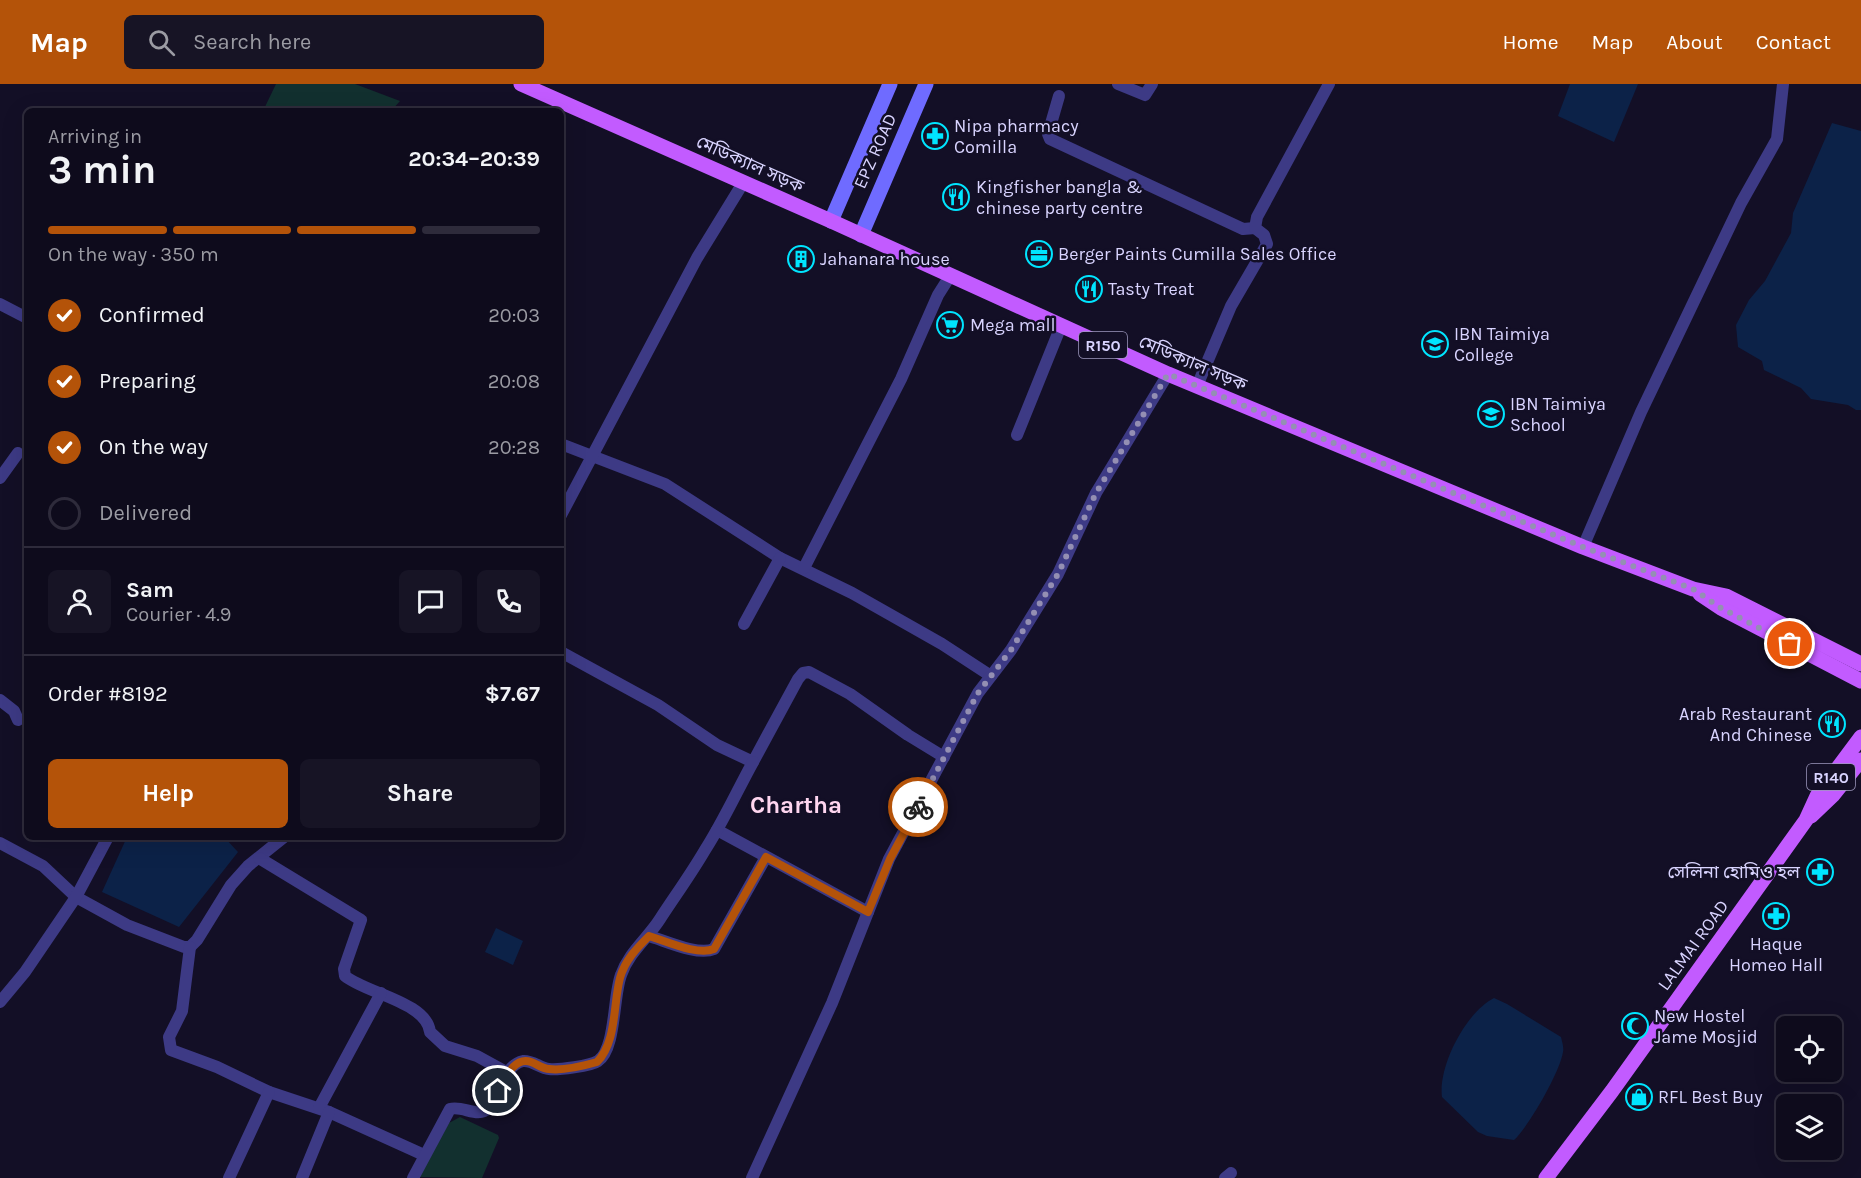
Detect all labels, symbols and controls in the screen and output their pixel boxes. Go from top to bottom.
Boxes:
search box [124,15,544,69]
text: Map [30,26,88,59]
icon: search [145,26,178,59]
text: Search here [193,29,311,55]
text: Home [1503,30,1559,54]
text: Map [1592,30,1633,54]
text: About [1666,30,1723,54]
text: Contact [1756,30,1831,54]
street label: EPZ ROAD [849,110,901,192]
place label: Nipa pharmacy Comilla [954,115,1079,158]
pharmacy icon: Nipa pharmacy Comilla [920,121,950,151]
text: Arriving in [48,125,142,148]
street label: মেডিক্যাল সড়ক [693,131,808,198]
text: 20:34–20:39 [408,146,540,172]
text: 3 min [48,147,156,193]
place label: Kingfisher bangla & chinese party centre [976,176,1143,219]
restaurant icon: Kingfisher bangla & chinese party centre [941,182,971,212]
office icon: Berger Paints Cumilla Sales Office [1024,239,1054,269]
text: On the way · 350 m [48,243,219,266]
place label: Berger Paints Cumilla Sales Office [1058,243,1337,265]
building icon: Jahanara house [786,244,816,274]
place label: Jahanara house [820,248,950,270]
restaurant icon: Tasty Treat [1074,274,1104,304]
place label: Tasty Treat [1108,278,1195,300]
icon: check [48,299,81,332]
text: Confirmed [99,302,205,328]
text: 20:03 [488,304,540,327]
supermarket icon: Mega mall [935,310,965,340]
place label: Mega mall [970,314,1056,336]
place label: IBN Taimiya College [1454,323,1550,366]
school or university icon: IBN Taimiya College [1420,329,1450,359]
street label: মেডিক্যাল সড়ক [1136,330,1251,396]
road number: R150 [1079,332,1127,358]
icon: check [48,365,81,398]
text: Preparing [99,368,196,394]
text: 20:08 [488,370,540,393]
place label: IBN Taimiya School [1510,393,1606,436]
school or university icon: IBN Taimiya School [1476,399,1506,429]
icon: check [48,431,81,464]
text: On the way [99,434,208,460]
text: 20:28 [488,436,540,459]
text: Delivered [99,500,192,526]
button: person [48,570,111,633]
button: chat [399,570,462,633]
button: phone [477,570,540,633]
text: Sam [126,577,174,603]
text: Courier · 4.9 [126,603,231,626]
pin [1764,618,1815,669]
icon: bag [1773,627,1806,660]
text: Order #8192 [48,681,168,707]
text: $7.67 [485,681,540,707]
place label: Arab Restaurant And Chinese [1679,703,1812,746]
restaurant icon: Arab Restaurant And Chinese [1817,709,1847,739]
button: Help [48,759,288,828]
button: Share [300,759,540,828]
road number: R140 [1807,764,1855,790]
courier [888,777,948,837]
district label: Chartha [750,791,842,819]
icon: bike [902,791,935,824]
pharmacy icon: সেলিনা হোমিও হল [1805,857,1835,887]
place label: সেলিনা হোমিও হল [1667,861,1801,883]
street label: LALMAI ROAD [1653,895,1733,995]
pharmacy icon: Haque Homeo Hall [1761,901,1791,931]
place label: Haque Homeo Hall [1729,933,1823,976]
place label: New Hostel Jame Mosjid [1654,1005,1758,1048]
mosque icon: New Hostel Jame Mosjid [1620,1011,1650,1041]
map controls [1776,1016,1842,1160]
button: locate [1776,1016,1842,1082]
pin [472,1065,523,1116]
icon: home [481,1074,514,1107]
shop icon: RFL Best Buy [1624,1082,1654,1112]
place label: RFL Best Buy [1658,1086,1763,1108]
button: layers [1776,1094,1842,1160]

